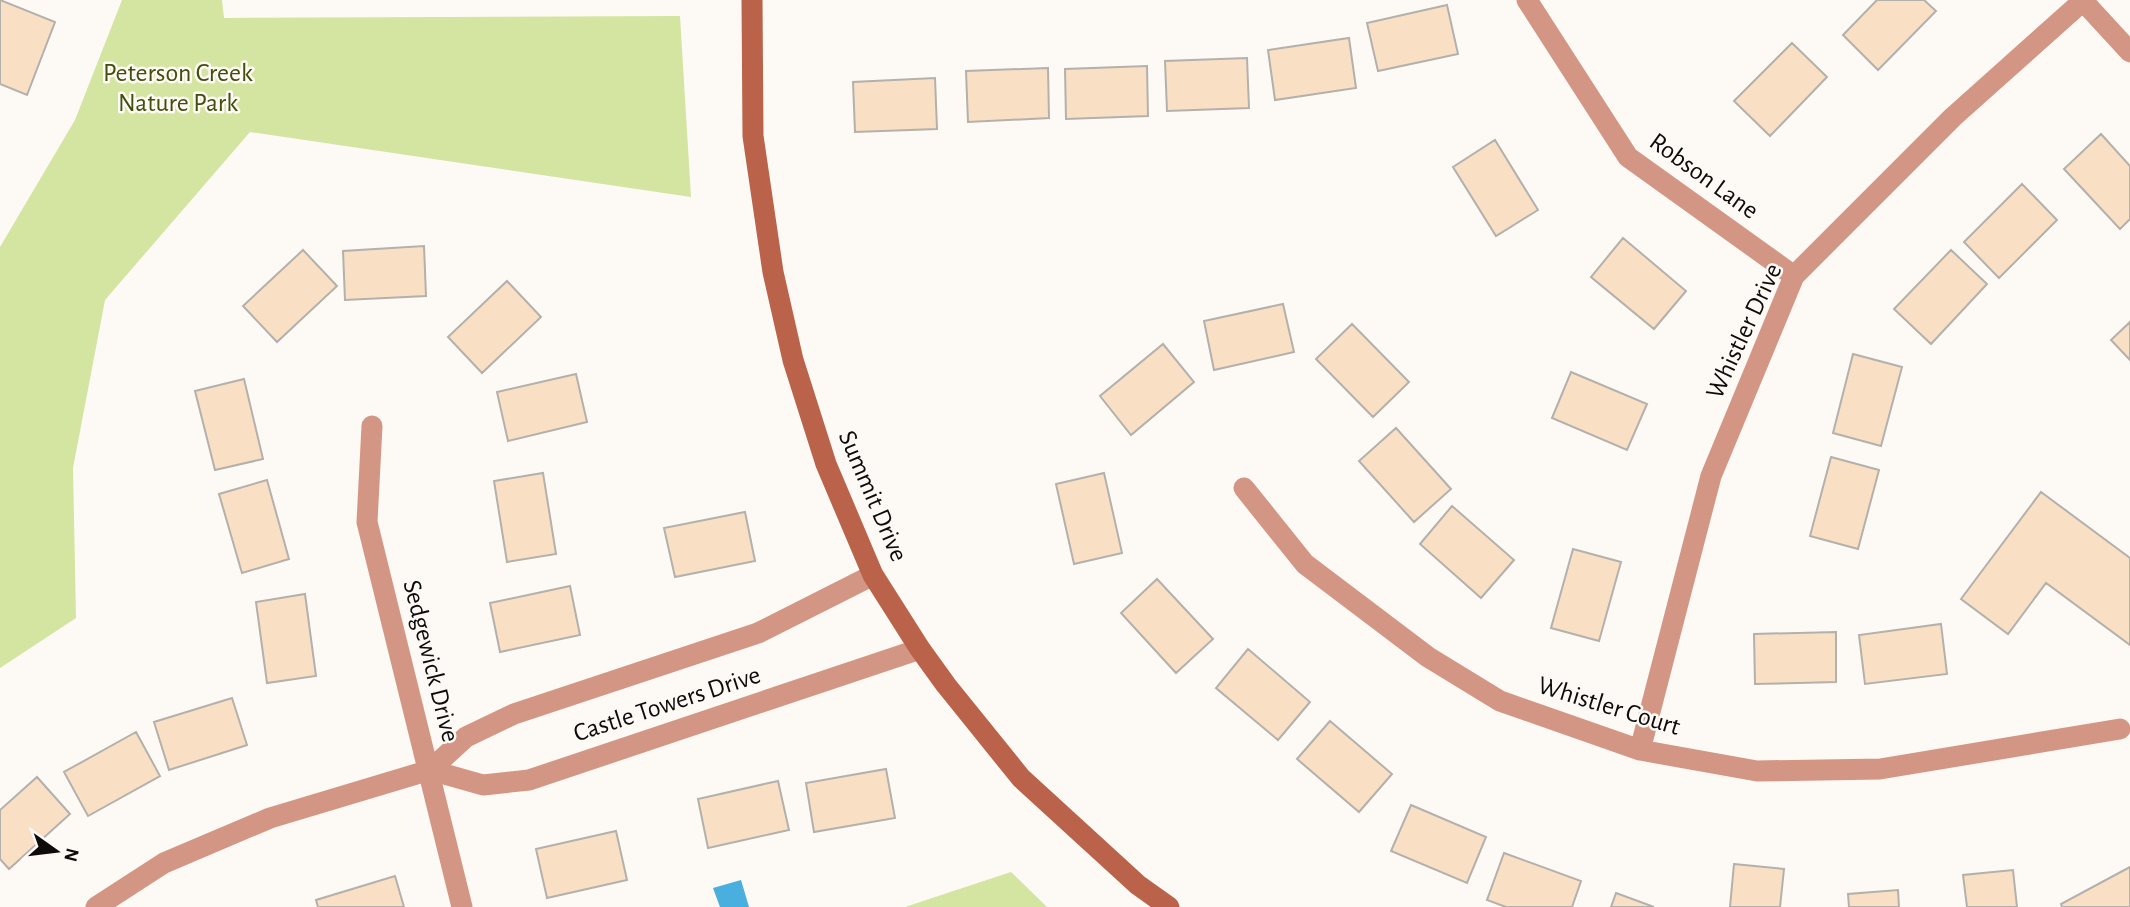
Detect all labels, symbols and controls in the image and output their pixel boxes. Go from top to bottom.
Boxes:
park label: Peterson Creek Nature Park [103,60,253,116]
street label: Robson Lane [1645,128,1763,224]
street label: Whistler Drive [1701,259,1787,403]
street label: Summit Drive [834,427,912,565]
street label: Sedgewick Drive [398,577,464,745]
street label: Castle Towers Drive [570,661,764,747]
street label: Whistler Court [1535,672,1683,740]
north arrow [21,816,91,886]
text: N [60,846,82,863]

